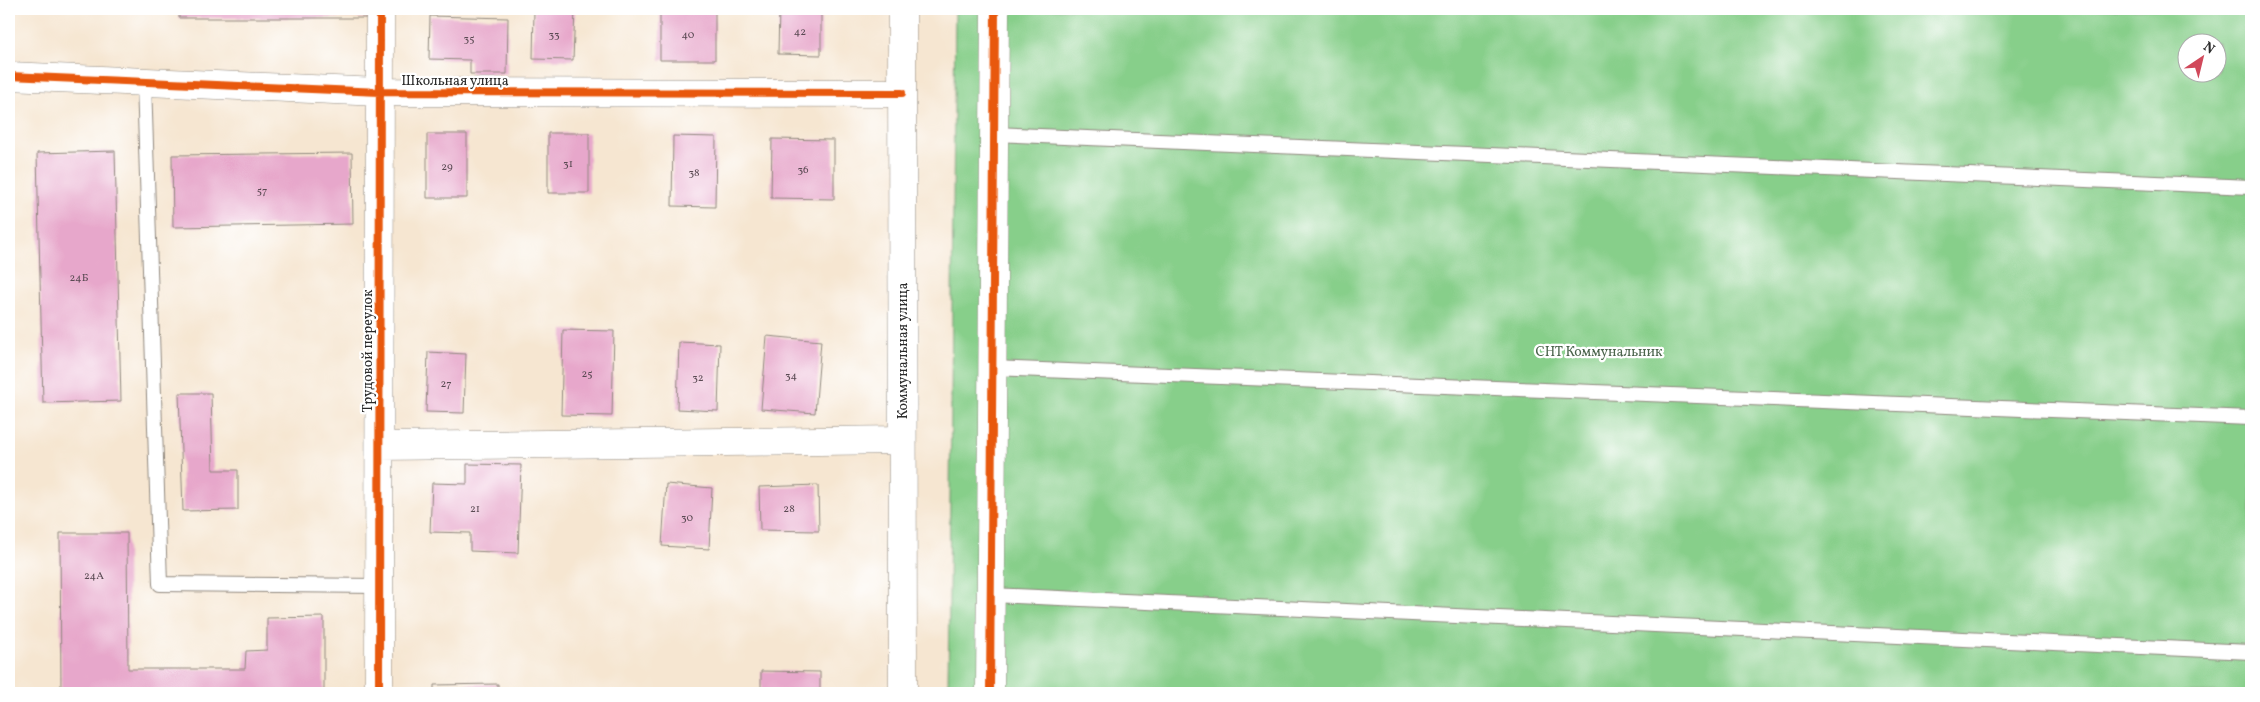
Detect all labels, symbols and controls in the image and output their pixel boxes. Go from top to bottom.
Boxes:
house number: 42 [794,25,806,40]
house number: 33 [548,28,560,43]
house number: 40 [682,28,695,43]
house number: 35 [464,32,474,47]
north arrow [2178,32,2228,82]
text: N [2199,38,2218,59]
street label: Школьная улица [401,72,509,91]
house number: 31 [563,157,573,172]
house number: 29 [441,160,453,175]
house number: 36 [797,163,809,178]
house number: 38 [688,166,700,181]
house number: 57 [257,184,267,199]
house number: 24Б [70,271,89,286]
street label: Коммунальная улица [894,283,913,419]
street label: Трудовой переулок [359,289,378,412]
park label: СНТ Коммунальник [1536,343,1663,362]
house number: 25 [581,367,593,382]
house number: 34 [785,369,798,384]
house number: 32 [692,371,704,386]
house number: 27 [441,377,451,392]
house number: 21 [470,502,480,517]
house number: 28 [783,502,795,517]
house number: 30 [681,511,693,526]
house number: 24А [84,569,104,584]

